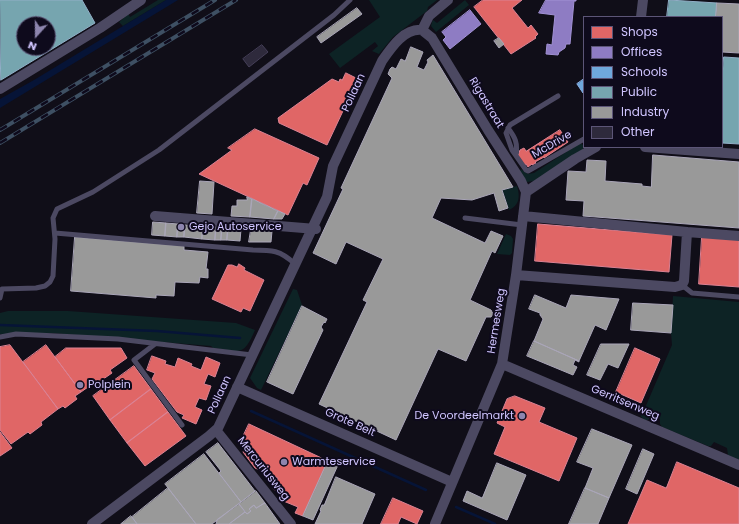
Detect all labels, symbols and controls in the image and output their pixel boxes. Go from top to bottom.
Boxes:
north arrow [16,16,56,56]
legend [583,16,723,148]
text: Shops [621,23,658,40]
text: N [25,37,39,55]
text: Offices [621,43,662,60]
text: Schools [621,63,668,80]
street label: Pollaan [339,72,369,114]
street label: Rigastraat [466,75,506,131]
text: Public [621,83,657,100]
text: Industry [621,103,669,120]
text: Other [621,123,654,140]
street label: McDrive [530,128,574,162]
place label: Gejo Autoservice [189,220,282,234]
marker: Gejo Autoservice [176,222,186,232]
street label: Hermesweg [485,288,509,354]
street label: Pollaan [205,374,235,416]
place label: Polplein [88,378,131,392]
marker: Polplein [75,380,85,390]
street label: Gerritsenweg [589,383,661,423]
street label: Grote Belt [323,406,377,440]
place label: De Voordeelmarkt [415,409,514,423]
marker: De Voordeelmarkt [517,411,527,421]
street label: Mercuriusweg [234,435,292,503]
place label: Warmteservice [292,455,375,469]
marker: Warmteservice [279,457,289,467]

